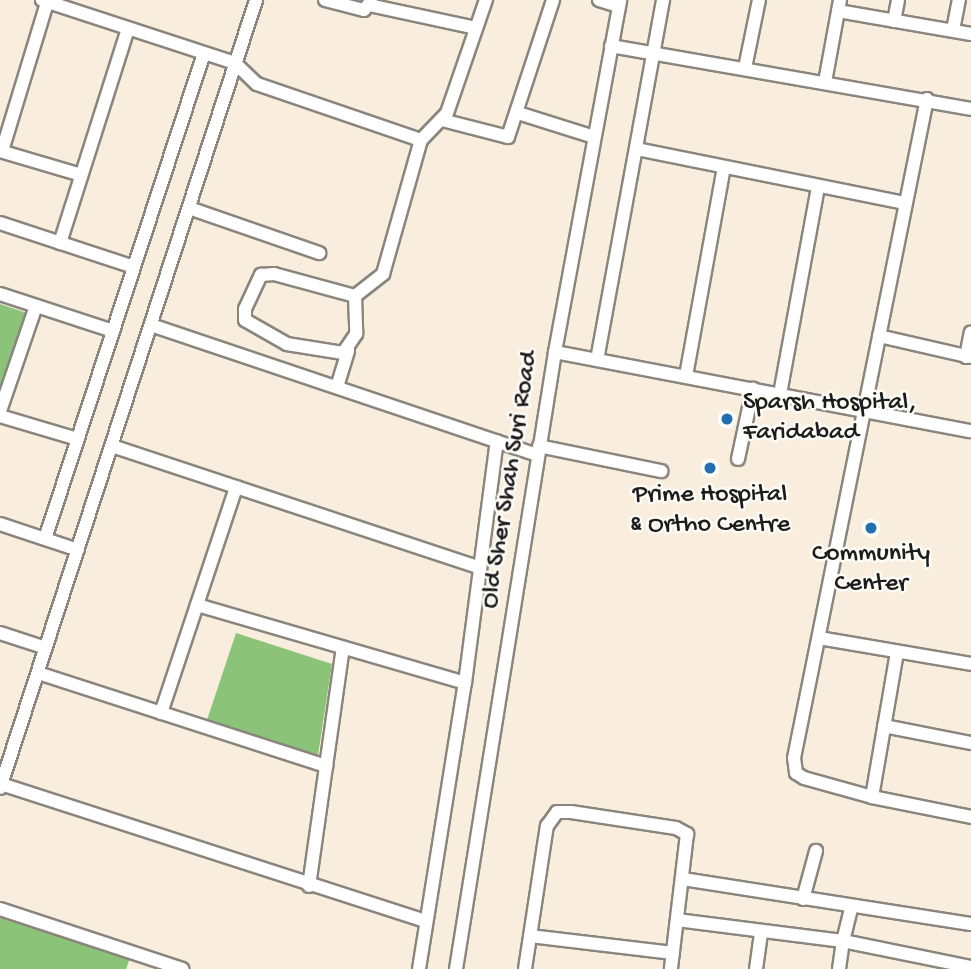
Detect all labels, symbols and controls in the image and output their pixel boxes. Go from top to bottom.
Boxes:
street label: Old Sher Shah Suri Road [475,349,547,611]
place label: Sparsh Hospital, Faridabad [743,388,916,450]
marker: Sparsh Hospital, Faridabad [717,409,737,429]
marker: Prime Hospital & Ortho Centre [700,458,720,478]
place label: Prime Hospital & Ortho Centre [630,480,790,542]
marker: Community Center [863,520,879,536]
place label: Community Center [812,539,930,600]

